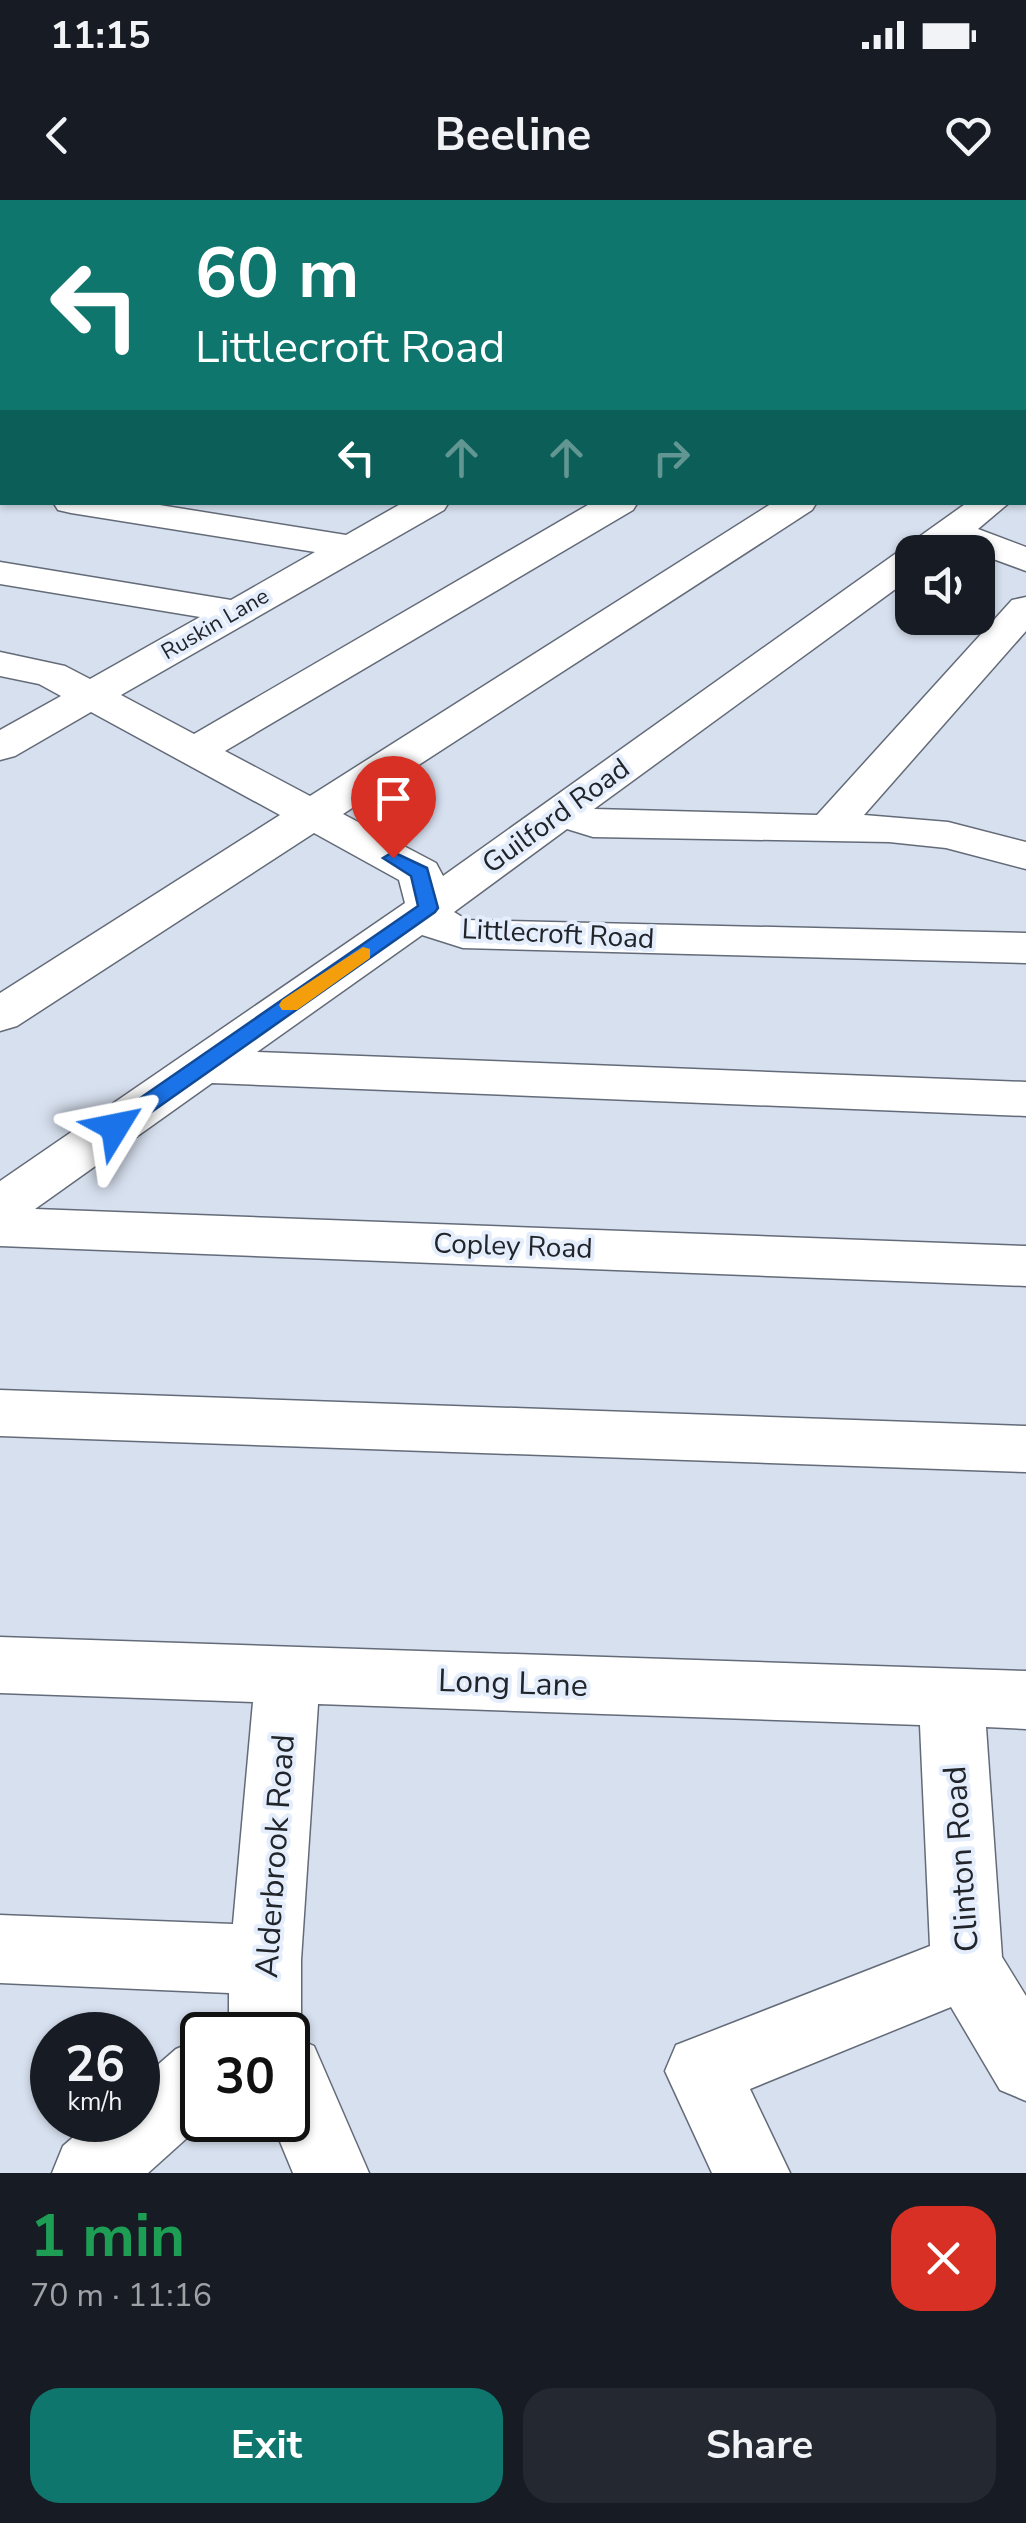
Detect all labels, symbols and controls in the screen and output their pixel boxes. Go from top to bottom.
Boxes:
text: 11:15 [50,10,151,61]
text: Beeline [435,105,591,166]
icon: back [30,108,85,163]
icon: heart [941,108,996,163]
text: 60 m [195,226,359,322]
icon: left [30,240,160,370]
text: Littlecroft Road [195,317,505,378]
icon: left [329,430,384,485]
icon: ahead [434,430,489,485]
icon: ahead [539,430,594,485]
icon: right [644,430,699,485]
map controls [895,535,995,635]
button: sound [895,535,995,635]
street label: Ruskin Lane [156,581,274,667]
street label: Guilford Road [475,750,637,882]
pin [351,756,436,859]
icon: arrive [366,771,421,826]
street label: Littlecroft Road [461,910,655,958]
position arrow [63,1075,167,1179]
street label: Copley Road [433,1224,593,1268]
street label: Long Lane [437,1659,589,1707]
street label: Alderbrook Road [245,1733,305,1979]
street label: Clinton Road [933,1765,989,1953]
speed limit sign: 30 [180,2012,310,2142]
text: 26 [65,2030,125,2099]
text: km/h [67,2085,123,2119]
text: 1 min [30,2195,185,2277]
button: close [891,2206,996,2311]
text: 70 m · 11:16 [30,2274,212,2317]
button: Exit [30,2388,503,2503]
button: Share [523,2388,996,2503]

